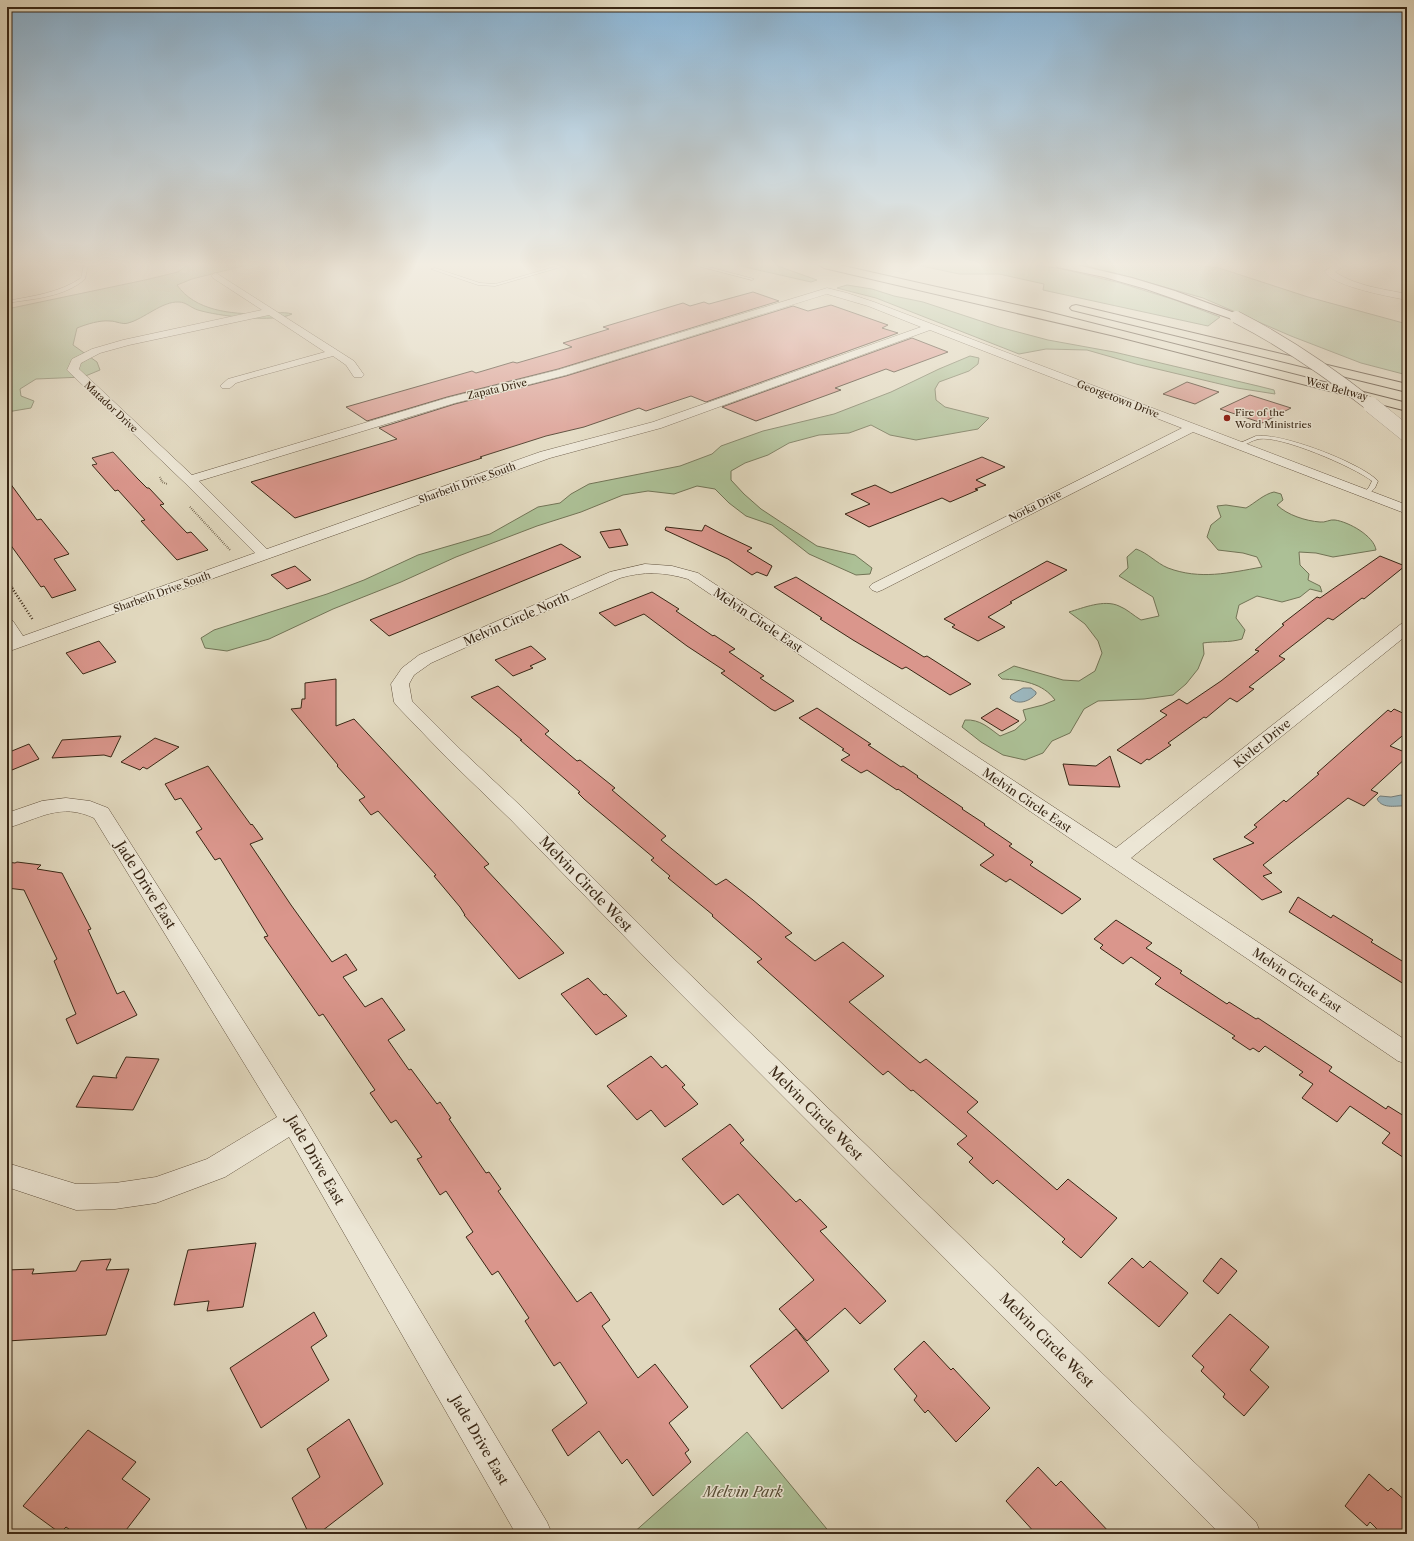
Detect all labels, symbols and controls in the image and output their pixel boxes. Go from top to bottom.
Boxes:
street label: West Beltway [1303,374,1370,404]
street label: Zapata Drive [466,376,528,402]
street label: Georgetown Drive [1075,377,1161,421]
street label: Matador Drive [81,379,141,436]
place label: Fire of the Word Ministries [1234,406,1312,431]
marker: Fire of the Word Ministries [1222,413,1232,423]
street label: Sharbeth Drive South [417,459,518,507]
street label: Norka Drive [1006,487,1064,525]
street label: Sharbeth Drive South [112,568,213,616]
street label: Melvin Circle East [711,585,806,656]
street label: Melvin Circle North [461,589,572,649]
street label: Kivler Drive [1231,715,1294,770]
street label: Melvin Circle East [980,765,1075,836]
street label: Melvin Circle West [536,832,636,936]
street label: Jade Drive East [111,836,180,932]
street label: Melvin Circle East [1250,945,1345,1016]
street label: Melvin Circle West [765,1062,867,1164]
street label: Jade Drive East [282,1110,349,1208]
street label: Melvin Circle West [996,1289,1098,1391]
street label: Jade Drive East [446,1390,513,1488]
park label: Melvin Park [701,1483,784,1501]

